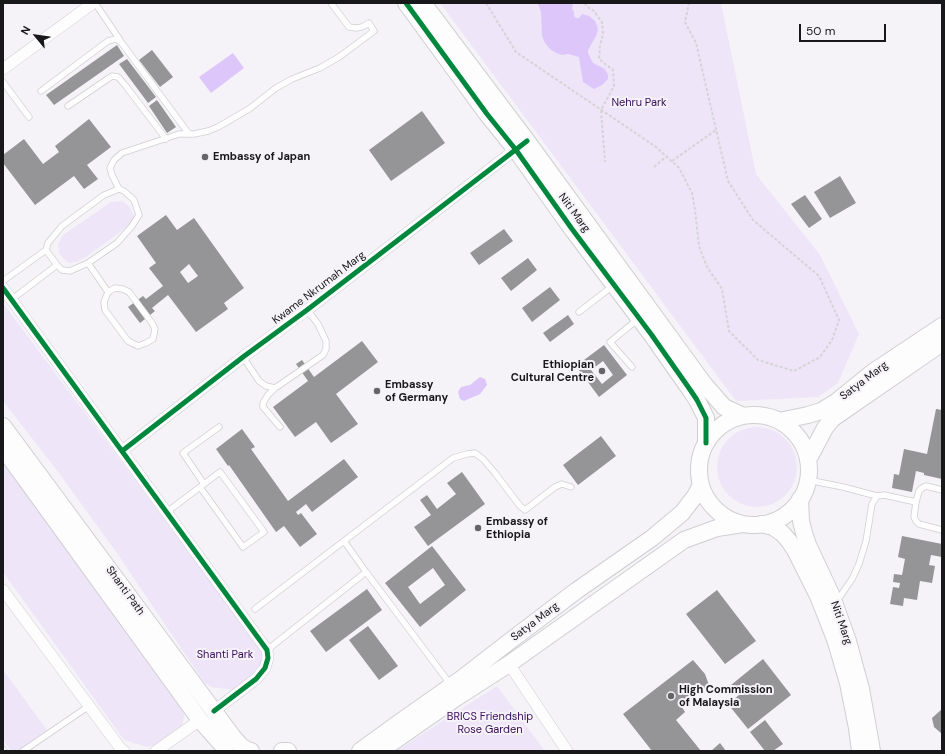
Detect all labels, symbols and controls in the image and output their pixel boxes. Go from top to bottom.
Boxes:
north arrow [16,16,56,56]
scale bar [801,16,888,42]
text: N [17,23,34,37]
text: 50 m [806,23,835,39]
park label: Nehru Park [611,96,667,110]
place label: Embassy of Japan [213,150,310,164]
marker: Embassy of Japan [200,152,210,162]
street label: Niti Marg [555,191,593,235]
street label: Kwame Nkrumah Marg [270,249,368,327]
place label: Ethiopian Cultural Centre [511,358,594,384]
street label: Satya Marg [837,359,891,403]
marker: Ethiopian Cultural Centre [597,366,607,376]
place label: Embassy of Germany [385,378,448,404]
marker: Embassy of Germany [372,386,382,396]
place label: Embassy of Ethiopia [486,515,548,541]
marker: Embassy of Ethiopia [473,523,483,533]
street label: Shanti Path [103,564,147,618]
street label: Niti Marg [827,599,855,647]
street label: Satya Marg [508,600,562,644]
park label: Shanti Park [197,648,253,662]
place label: High Commission of Malaysia [679,683,773,709]
marker: High Commission of Malaysia [666,691,676,701]
park label: BRICS Friendship Rose Garden [447,710,533,736]

